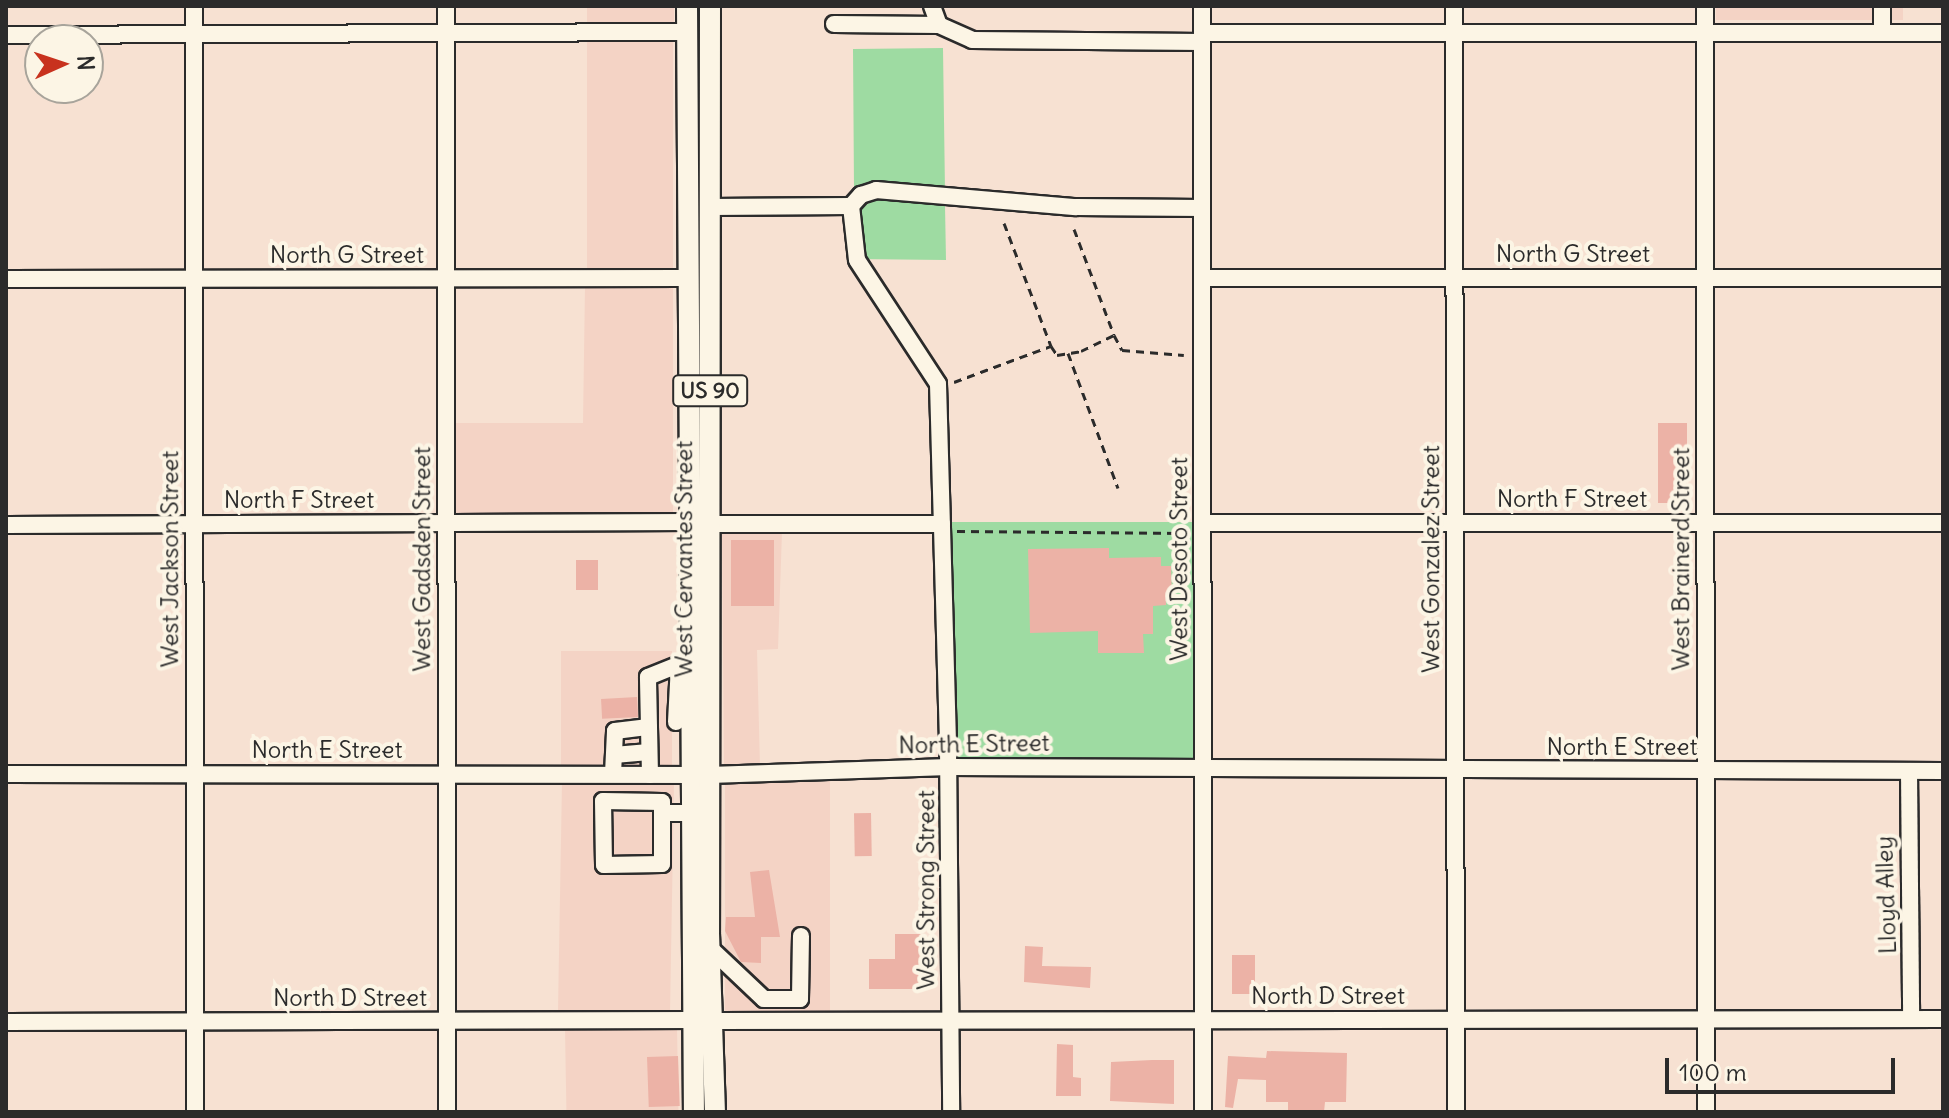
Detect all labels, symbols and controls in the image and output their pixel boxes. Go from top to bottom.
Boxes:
north arrow [24,24,104,104]
text: N [72,55,100,71]
street label: North G Street [1496,240,1650,268]
street label: North G Street [270,241,424,269]
road number: US 90 [672,373,748,409]
street label: West Cervantes Street [670,441,698,677]
street label: West Gonzalez Street [1417,445,1445,673]
street label: West Gadsden Street [408,446,436,672]
street label: West Brainerd Street [1667,447,1695,671]
street label: West Jackson Street [156,451,184,667]
street label: West Desoto Street [1165,457,1193,661]
street label: North F Street [1497,485,1647,513]
street label: North F Street [224,486,374,514]
street label: North E Street [898,728,1050,760]
street label: North E Street [1546,733,1698,761]
street label: North E Street [251,736,403,764]
street label: West Strong Street [912,790,940,990]
street label: Lloyd Alley [1870,835,1902,955]
street label: North D Street [1251,982,1405,1010]
street label: North D Street [273,984,427,1012]
scale bar [1669,1042,1899,1092]
text: 100 m [1679,1057,1747,1087]

